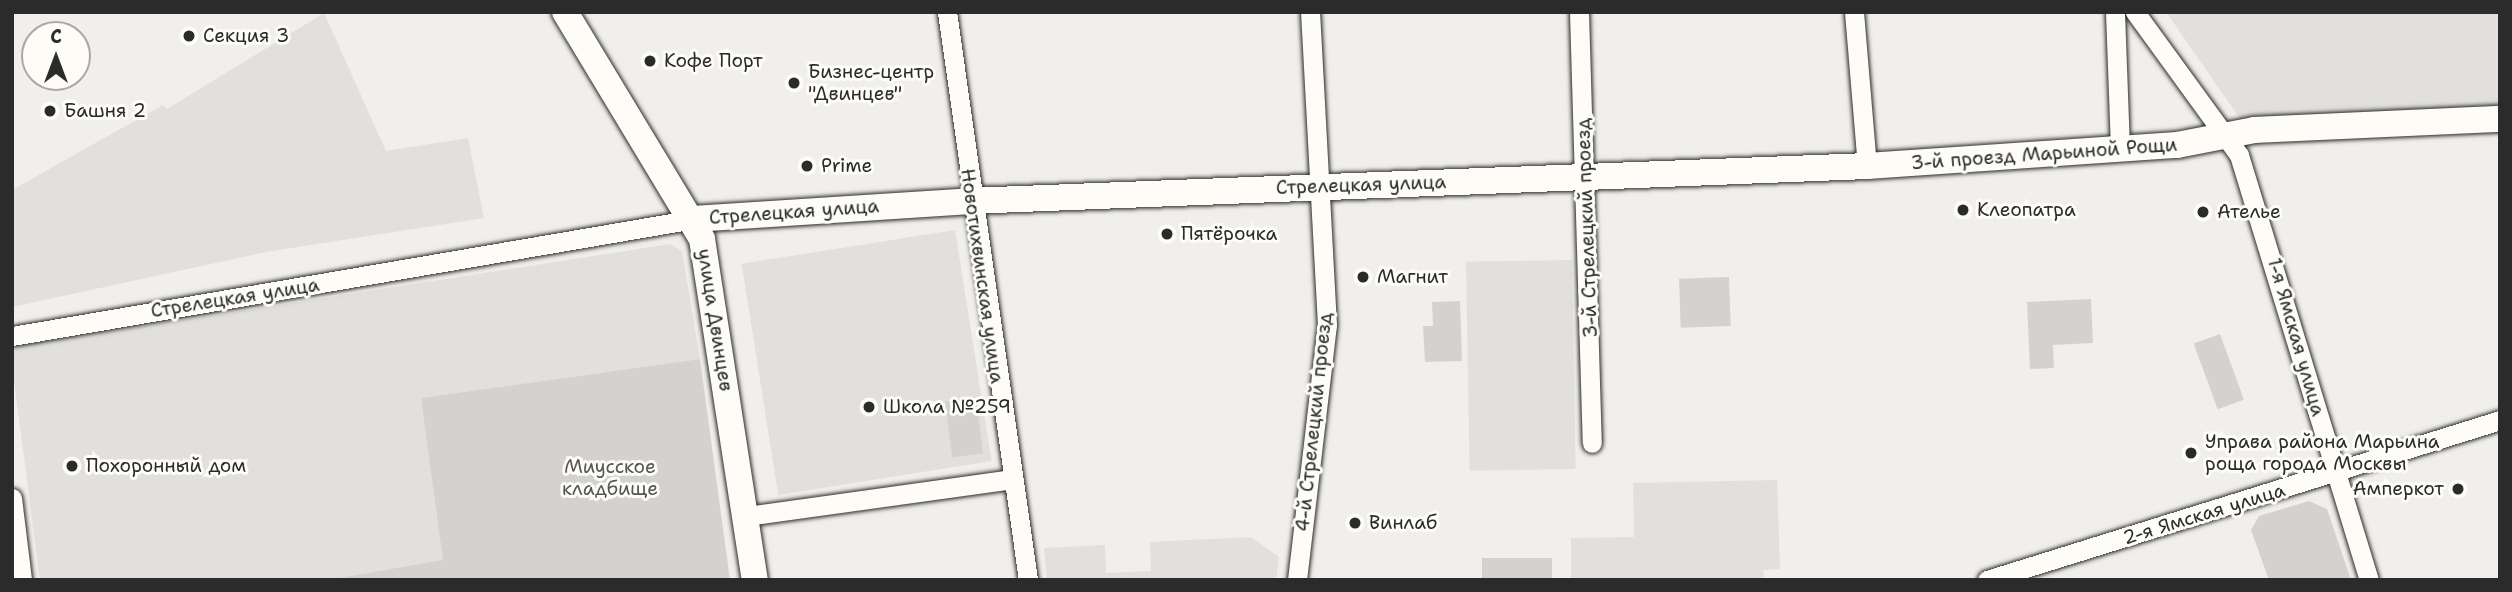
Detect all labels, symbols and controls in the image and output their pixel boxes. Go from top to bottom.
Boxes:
north arrow [21,21,91,91]
text: С [50,24,62,49]
place label: Секция 3 [203,25,289,47]
marker: Секция 3 [181,28,197,44]
place label: Кофе Порт [664,50,763,72]
marker: Кофе Порт [642,53,658,69]
place label: Бизнес-центр "Двинцев" [808,61,934,105]
marker: Бизнес-центр "Двинцев" [786,75,802,91]
place label: Башня 2 [64,100,146,122]
marker: Башня 2 [42,103,58,119]
street label: 3-й Стрелецкий проезд [1572,118,1602,338]
street label: 3-й проезд Марьиной Рощи [1910,133,2178,175]
place label: Prime [821,155,872,177]
marker: Prime [799,158,815,174]
street label: Новотихвинская улица [956,167,1008,385]
street label: Стрелецкая улица [1276,171,1446,199]
street label: Стрелецкая улица [708,195,880,229]
place label: Клеопатра [1977,199,2076,221]
place label: Ателье [2217,201,2281,223]
marker: Клеопатра [1955,202,1971,218]
marker: Ателье [2195,204,2211,220]
place label: Пятёрочка [1181,223,1277,245]
marker: Пятёрочка [1159,226,1175,242]
street label: улица Двинцев [692,247,738,393]
street label: 1-я Ямская улица [2263,255,2329,419]
place label: Магнит [1377,266,1448,288]
marker: Магнит [1355,269,1371,285]
street label: Стрелецкая улица [149,273,321,323]
street label: 4-й Стрелецкий проезд [1291,311,1337,533]
place label: Школа №259 [883,396,1011,418]
marker: Школа №259 [861,399,877,415]
place label: Управа района Марьина роща города Москвы [2205,431,2440,475]
marker: Управа района Марьина роща города Москвы [2183,445,2199,461]
place label: Похоронный дом [86,455,246,477]
park label: Миусское кладбище [562,456,658,500]
marker: Похоронный дом [64,458,80,474]
place label: Амперкот [2353,478,2444,500]
street label: 2-я Ямская улица [2120,479,2288,549]
marker: Амперкот [2450,481,2466,497]
place label: Винлаб [1369,512,1437,534]
marker: Винлаб [1347,515,1363,531]

